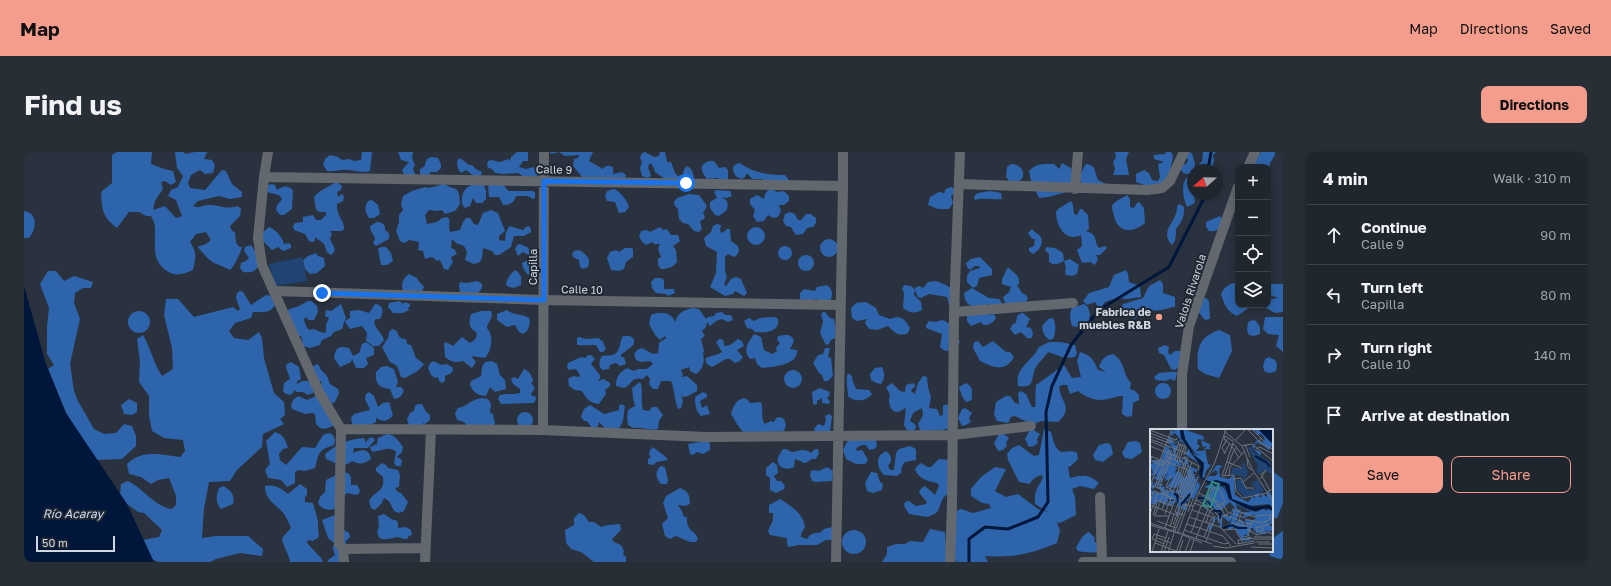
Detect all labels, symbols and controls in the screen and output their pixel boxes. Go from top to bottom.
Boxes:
text: Map [20,17,60,40]
text: Map [1409,20,1438,37]
text: Directions [1460,20,1528,37]
text: Saved [1550,20,1591,37]
button: Directions [1481,86,1587,123]
text: Find us [24,88,122,121]
street label: Calle 9 [536,162,572,176]
north arrow [1187,164,1223,200]
map controls [1235,164,1271,308]
button: + [1235,164,1271,200]
text: 4 min [1323,168,1368,189]
text: Walk · 310 m [1493,170,1571,186]
route start [677,174,695,192]
button: − [1235,200,1271,236]
text: Continue [1361,218,1427,236]
icon: ahead [1323,224,1345,246]
text: 90 m [1540,227,1571,243]
button: locate [1235,236,1271,272]
text: Calle 9 [1361,236,1404,252]
street label: Capilla [526,249,539,285]
street label: Valois Rivarola [1172,252,1208,330]
button: layers [1235,272,1271,308]
text: Turn left [1361,278,1423,296]
street label: Calle 10 [561,282,603,296]
route end [313,284,331,302]
icon: left [1323,284,1345,306]
text: 80 m [1540,287,1571,303]
text: Capilla [1361,296,1404,312]
place label: Fabrica de muebles R&B [1079,305,1152,331]
marker: Fabrica de muebles R&B [1154,312,1164,322]
text: Turn right [1361,338,1432,356]
icon: right [1323,344,1345,366]
text: 140 m [1534,347,1571,363]
text: Calle 10 [1361,356,1411,372]
icon: arrive [1323,404,1345,426]
text: Arrive at destination [1361,406,1510,424]
inset map [1150,429,1273,552]
button: Save [1323,456,1443,493]
button: Share [1451,456,1571,493]
water label: Río Acaray [43,506,106,521]
scale bar [36,534,115,553]
text: 50 m [42,536,68,549]

